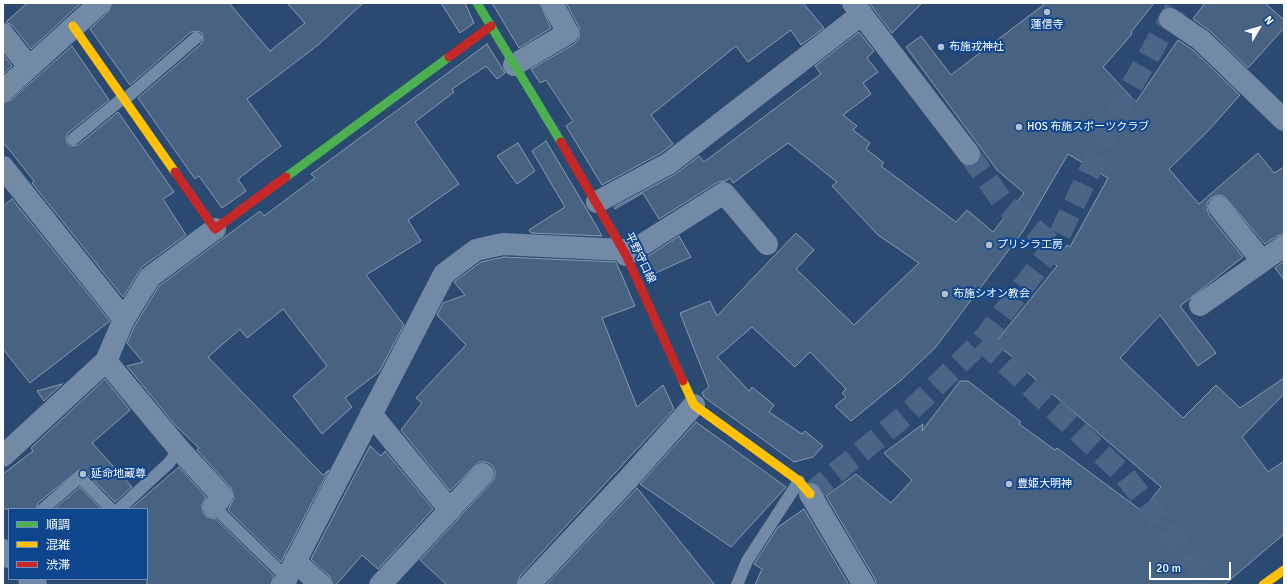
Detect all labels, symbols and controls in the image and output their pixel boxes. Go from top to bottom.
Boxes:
marker: 蓮信寺 [1042,7,1052,17]
north arrow [1239,8,1279,48]
text: N [1261,13,1276,27]
place label: 蓮信寺 [1031,18,1063,32]
place label: 布施戎神社 [949,40,1004,54]
marker: 布施戎神社 [936,42,946,52]
place label: HOS 布施スポーツクラブ [1027,120,1149,134]
marker: HOS 布施スポーツクラブ [1014,122,1024,132]
street label: 平野守口線 [622,230,658,286]
place label: プリシラ工房 [997,238,1063,252]
marker: プリシラ工房 [984,240,994,250]
place label: 布施シオン教会 [953,287,1030,301]
marker: 布施シオン教会 [940,289,950,299]
place label: 延命地蔵尊 [91,467,146,481]
marker: 延命地蔵尊 [78,469,88,479]
place label: 豊姫大明神 [1017,477,1072,491]
marker: 豊姫大明神 [1004,479,1014,489]
legend [8,508,148,580]
text: 順調 [46,518,70,533]
text: 混雑 [46,538,70,553]
scale bar [1151,554,1233,580]
text: 渋滞 [46,558,70,573]
text: 20 m [1156,561,1181,576]

